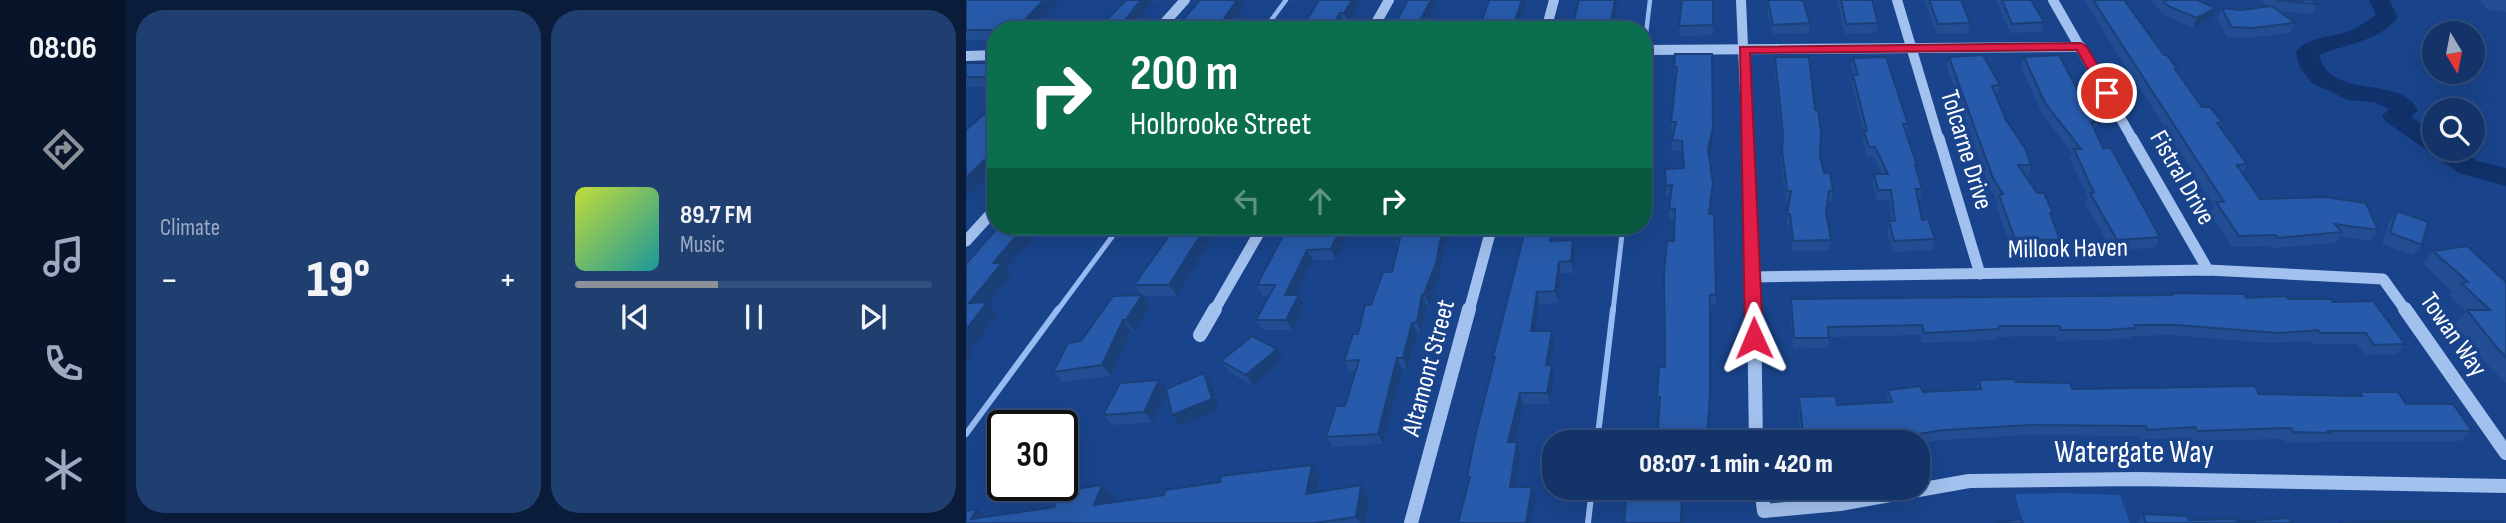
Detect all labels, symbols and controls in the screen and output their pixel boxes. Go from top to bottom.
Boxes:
north arrow [2422,21,2485,84]
map controls [2422,21,2485,161]
text: 08:06 [29,29,97,68]
text: 200 m [1130,45,1238,104]
icon: right [1015,49,1106,140]
pin [2077,63,2137,123]
icon: arrive [2088,74,2126,112]
street label: Tolcarne Drive [1933,87,1999,213]
button: search [2422,98,2485,161]
text: Holbrooke Street [1130,105,1311,144]
icon: directions [39,125,88,174]
street label: Fistral Drive [2143,125,2221,231]
icon: left [1228,182,1266,220]
icon: ahead [1301,182,1339,220]
icon: right [1374,182,1412,220]
text: 89.7 FM [680,200,752,231]
text: Climate [160,214,220,242]
text: Music [680,231,725,259]
icon: music [39,232,88,281]
street label: Millook Haven [2008,232,2128,266]
text: 19° [307,249,370,312]
text: − [160,258,179,303]
text: + [498,258,517,303]
street label: Towan Way [2413,287,2493,383]
street label: Altamont Street [1396,296,1462,441]
icon: previous [616,298,654,336]
icon: pause [735,298,773,336]
icon: next [854,298,892,336]
position arrow [1717,301,1791,375]
icon: phone [39,339,88,388]
speed limit sign: 30 [987,410,1078,501]
street label: Watergate Way [2054,433,2214,472]
icon: climate [39,445,88,494]
text: 08:07 · 1 min · 420 m [1639,449,1833,480]

